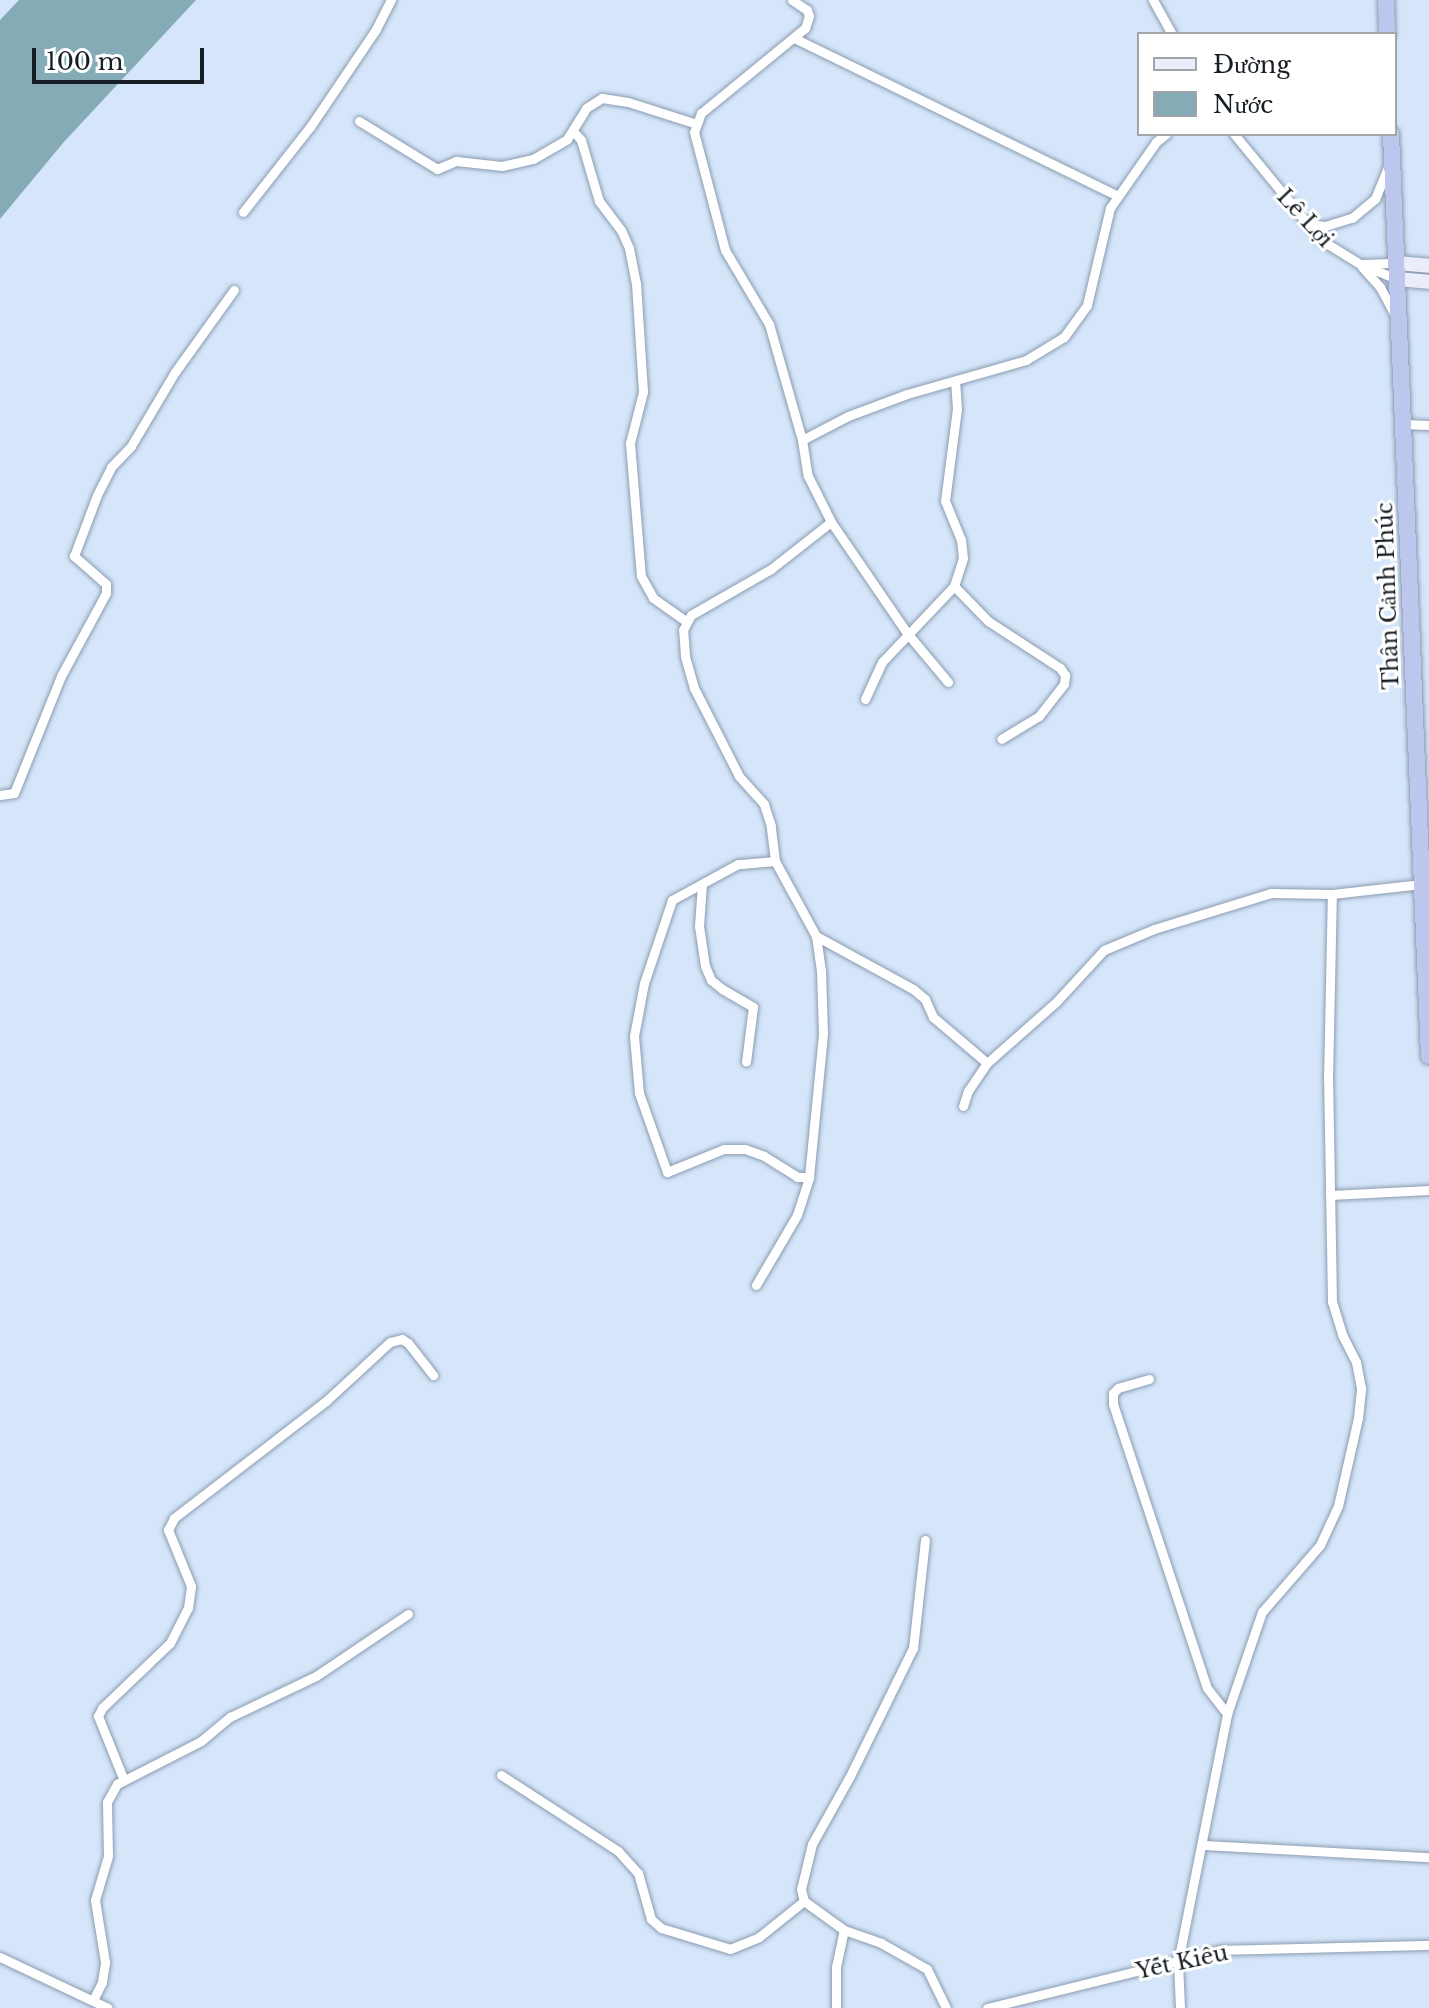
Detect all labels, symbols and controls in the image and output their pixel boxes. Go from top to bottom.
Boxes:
scale bar [36,32,208,82]
legend [1137,32,1397,136]
text: 100 m [46,47,124,76]
text: Đường [1213,50,1291,79]
text: Nước [1213,90,1273,119]
street label: Lê Lợi [1271,183,1339,253]
street label: Thân Cảnh Phúc [1372,502,1404,690]
street label: Yết Kiêu [1134,1939,1230,1985]

